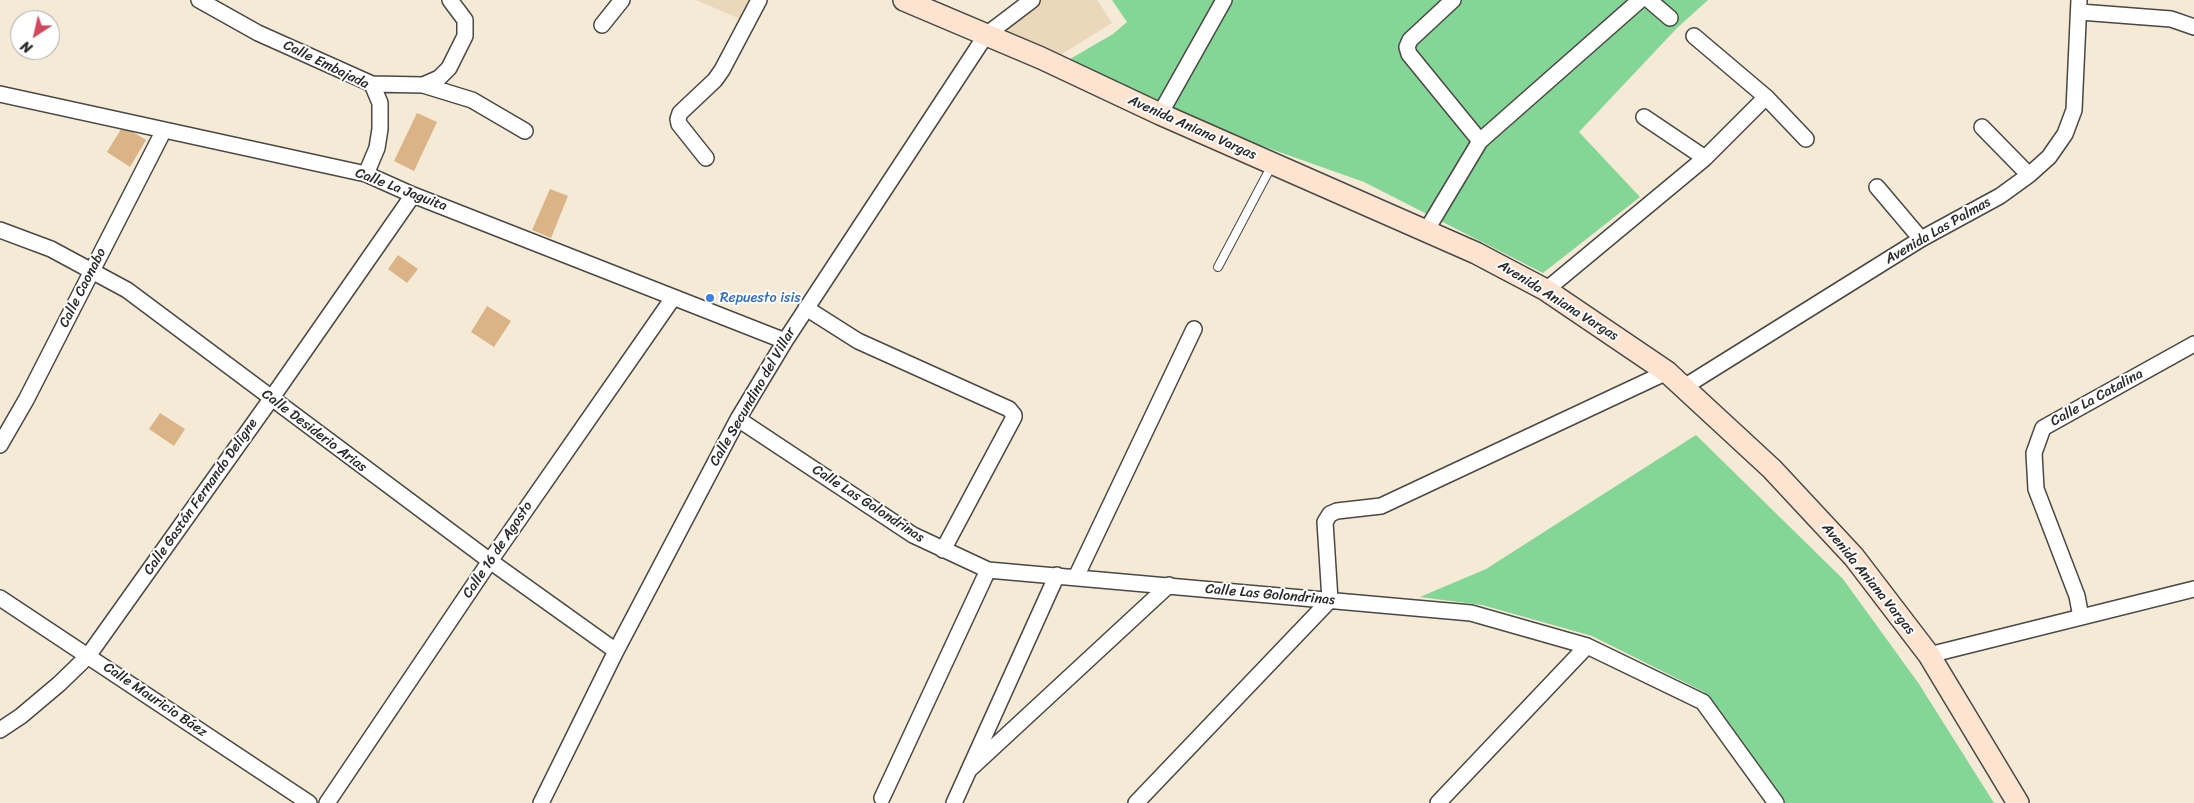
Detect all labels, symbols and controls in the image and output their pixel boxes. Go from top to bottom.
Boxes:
north arrow [10,10,60,60]
text: N [16,34,38,60]
street label: Calle Embajada [280,37,372,93]
street label: Avenida Aniana Vargas [1125,92,1259,164]
street label: Calle La Jaguita [353,165,449,215]
street label: Avenida Las Palmas [1882,194,1994,268]
street label: Calle Caonabo [56,246,110,330]
street label: Avenida Aniana Vargas [1495,257,1621,345]
place label: Repuesto isis [720,290,801,306]
marker: Repuesto isis [704,292,716,304]
street label: Calle Secundino del Villar [706,325,800,469]
street label: Calle La Catalina [2048,366,2146,430]
street label: Calle Desiderio Arias [258,386,370,476]
street label: Calle Gastón Fernando Deligne [141,416,261,578]
street label: Calle Las Golondrinas [809,462,927,546]
street label: Calle 16 de Agosto [459,498,537,602]
street label: Avenida Aniana Vargas [1818,520,1918,638]
street label: Calle Las Golondrinas [1205,581,1335,609]
street label: Calle Mauricio Báez [100,659,210,741]

